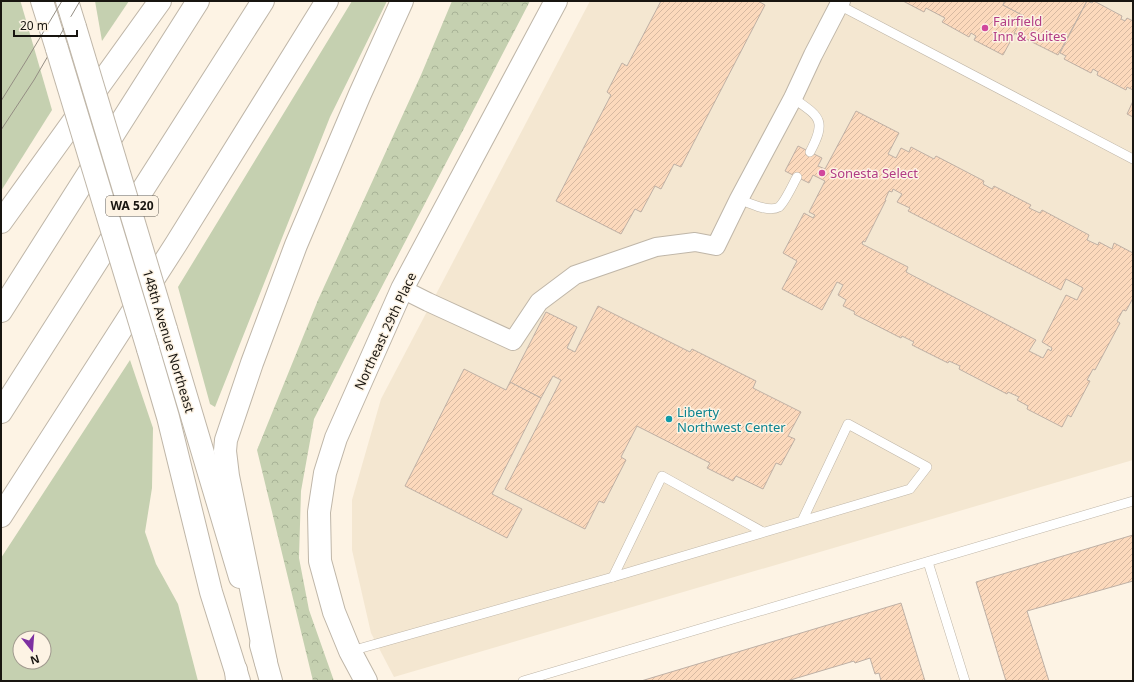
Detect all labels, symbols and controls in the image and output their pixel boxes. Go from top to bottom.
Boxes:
scale bar [14,12,77,38]
place label: Fairfield Inn & Suites [993,12,1067,45]
text: 20 m [20,17,48,34]
marker: Fairfield Inn & Suites [980,23,990,33]
place label: Sonesta Select [830,164,918,182]
marker: Sonesta Select [817,168,827,178]
road number: WA 520 [106,196,158,216]
street label: 148th Avenue Northeast [139,267,199,415]
street label: Northeast 29th Place [350,269,420,393]
place label: Liberty Northwest Center [677,403,786,436]
marker: Liberty Northwest Center [664,414,674,424]
north arrow [12,630,52,670]
text: N [29,652,42,669]

